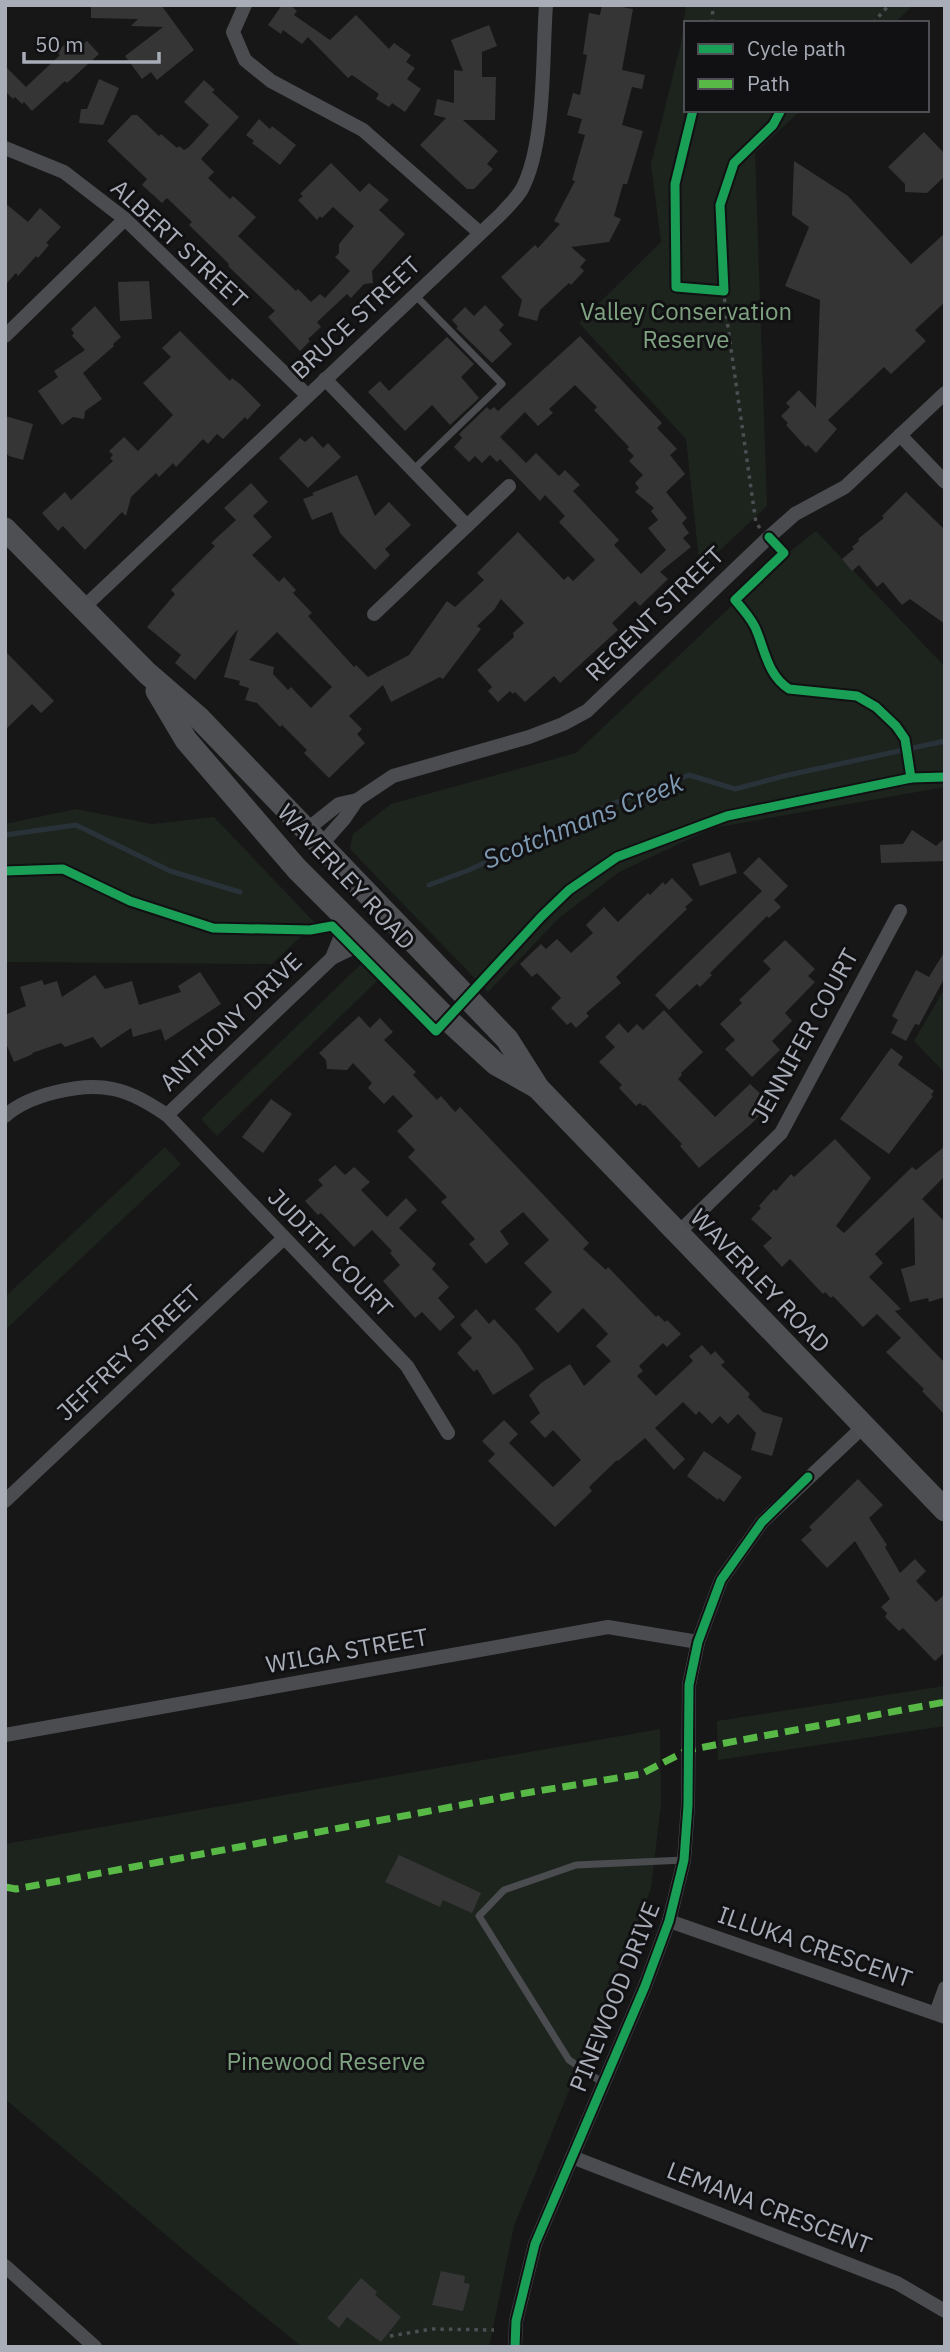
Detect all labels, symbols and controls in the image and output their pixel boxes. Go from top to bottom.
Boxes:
scale bar [24,21,159,65]
legend [684,21,929,112]
text: 50 m [35,30,84,58]
text: Cycle path [747,34,846,62]
text: Path [747,69,790,97]
street label: ALBERT STREET [105,172,255,315]
street label: BRUCE STREET [284,249,427,386]
park label: Valley Conservation Reserve [580,295,792,355]
street label: REGENT STREET [578,539,731,688]
water label: Scotchmans Creek [478,764,688,876]
street label: WAVERLEY ROAD [271,797,423,956]
street label: JENNIFER COURT [743,942,865,1128]
street label: ANTHONY DRIVE [152,945,309,1098]
street label: JUDITH COURT [261,1181,400,1324]
street label: WAVERLEY ROAD [684,1201,838,1359]
street label: JEFFREY STREET [49,1277,208,1427]
street label: WILGA STREET [263,1620,431,1680]
street label: PINEWOOD DRIVE [561,1897,667,2096]
street label: ILLUKA CRESCENT [714,1898,917,1994]
park label: Pinewood Reserve [227,2045,425,2077]
street label: LEMANA CRESCENT [662,2153,876,2261]

